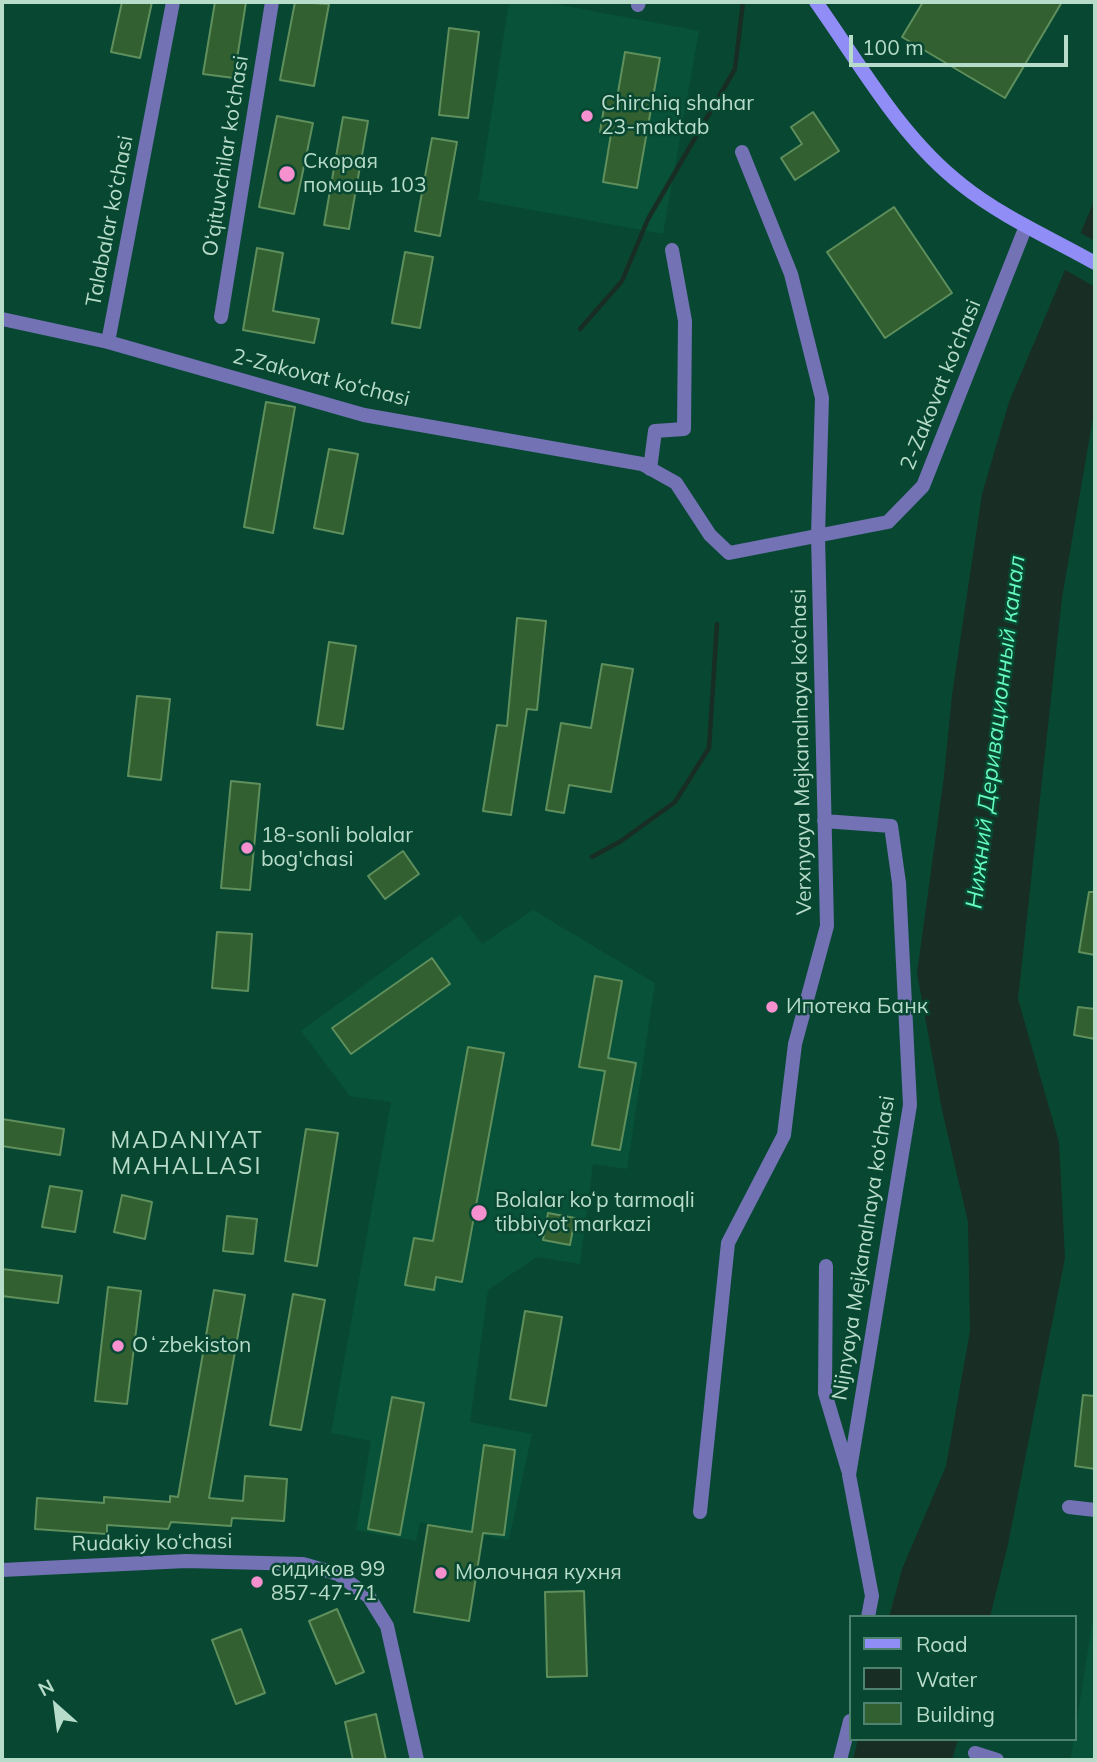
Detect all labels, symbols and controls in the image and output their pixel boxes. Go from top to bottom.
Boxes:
scale bar [852,21,1071,65]
text: 100 m [862,34,924,60]
street label: O‘qituvchilar ko‘chasi [198,54,254,258]
place label: Chirchiq shahar 23-maktab [601,91,754,141]
marker: Chirchiq shahar 23-maktab [579,108,595,124]
street label: Talabalar ko‘chasi [81,133,139,309]
place label: Скорая помощь 103 [303,149,427,199]
marker: Скорая помощь 103 [277,164,297,184]
street label: 2-Zakovat ko‘chasi [895,296,987,474]
street label: 2-Zakovat ko‘chasi [230,344,412,412]
water label: Нижний Деривационный канал [961,554,1031,910]
street label: Verxnyaya Mejkanalnaya ko‘chasi [787,589,817,915]
place label: 18-sonli bolalar bog'chasi [261,823,413,873]
marker: 18-sonli bolalar bog'chasi [239,840,255,856]
place label: Ипотека Банк [786,994,928,1020]
marker: Ипотека Банк [764,999,780,1015]
street label: Nijnyaya Mejkanalnaya ko‘chasi [827,1094,901,1402]
district label: MADANIYAT MAHALLASI [112,1127,262,1181]
place label: Bolalar ko‘p tarmoqli tibbiyot markazi [495,1188,695,1238]
marker: Bolalar ko‘p tarmoqli tibbiyot markazi [469,1203,489,1223]
place label: Oʻzbekiston [132,1333,251,1359]
marker: Oʻzbekiston [110,1338,126,1354]
street label: Rudakiy ko‘chasi [71,1529,233,1557]
place label: сидиков 99 857-47-71 [271,1557,385,1607]
place label: Молочная кухня [455,1560,622,1586]
marker: Молочная кухня [433,1565,449,1581]
marker: сидиков 99 857-47-71 [249,1574,265,1590]
legend [848,1615,1076,1741]
text: Road [916,1631,967,1657]
text: Water [916,1666,977,1692]
north arrow [21,1671,91,1741]
text: N [34,1673,58,1701]
text: Building [916,1701,995,1727]

